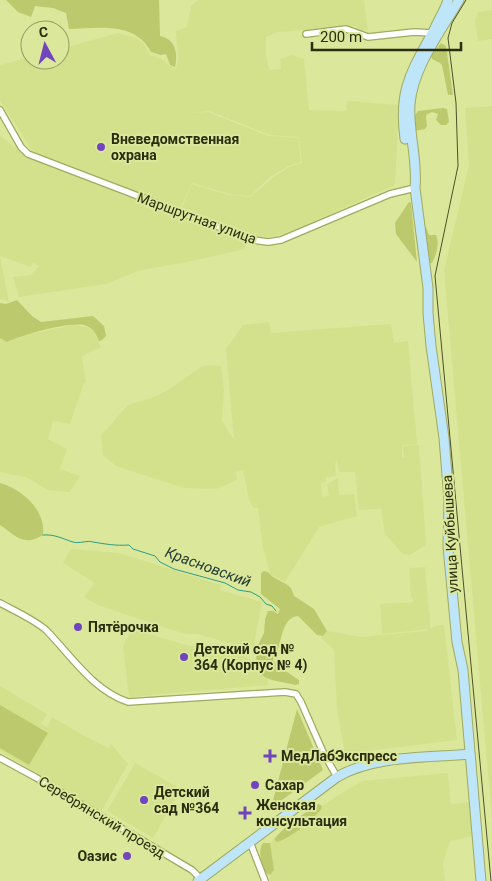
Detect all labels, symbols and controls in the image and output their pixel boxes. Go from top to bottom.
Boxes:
north arrow [20,20,70,70]
scale bar [312,20,461,52]
text: С [38,24,49,41]
text: 200 m [320,28,362,46]
place label: Вневедомственная охрана [111,131,239,163]
marker: Вневедомственная охрана [95,141,107,153]
street label: Маршрутная улица [135,189,259,247]
street label: улица Куйбышева [439,474,461,594]
water label: Красновский [163,543,253,591]
place label: Пятёрочка [88,619,159,635]
marker: Пятёрочка [72,621,84,633]
place label: Детский сад № 364 (Корпус № 4) [194,641,307,674]
marker: Детский сад № 364 (Корпус № 4) [178,651,190,663]
place label: МедЛабЭкспресс [281,748,397,764]
marker: МедЛабЭкспресс [263,749,277,763]
street label: Серебрянский проезд [36,773,169,861]
place label: Сахар [265,777,304,793]
marker: Сахар [249,779,261,791]
place label: Детский сад №364 [154,784,219,816]
marker: Детский сад №364 [138,794,150,806]
place label: Женская консультация [256,797,347,829]
marker: Женская консультация [238,806,252,820]
place label: Оазис [77,848,117,864]
marker: Оазис [121,850,133,862]

